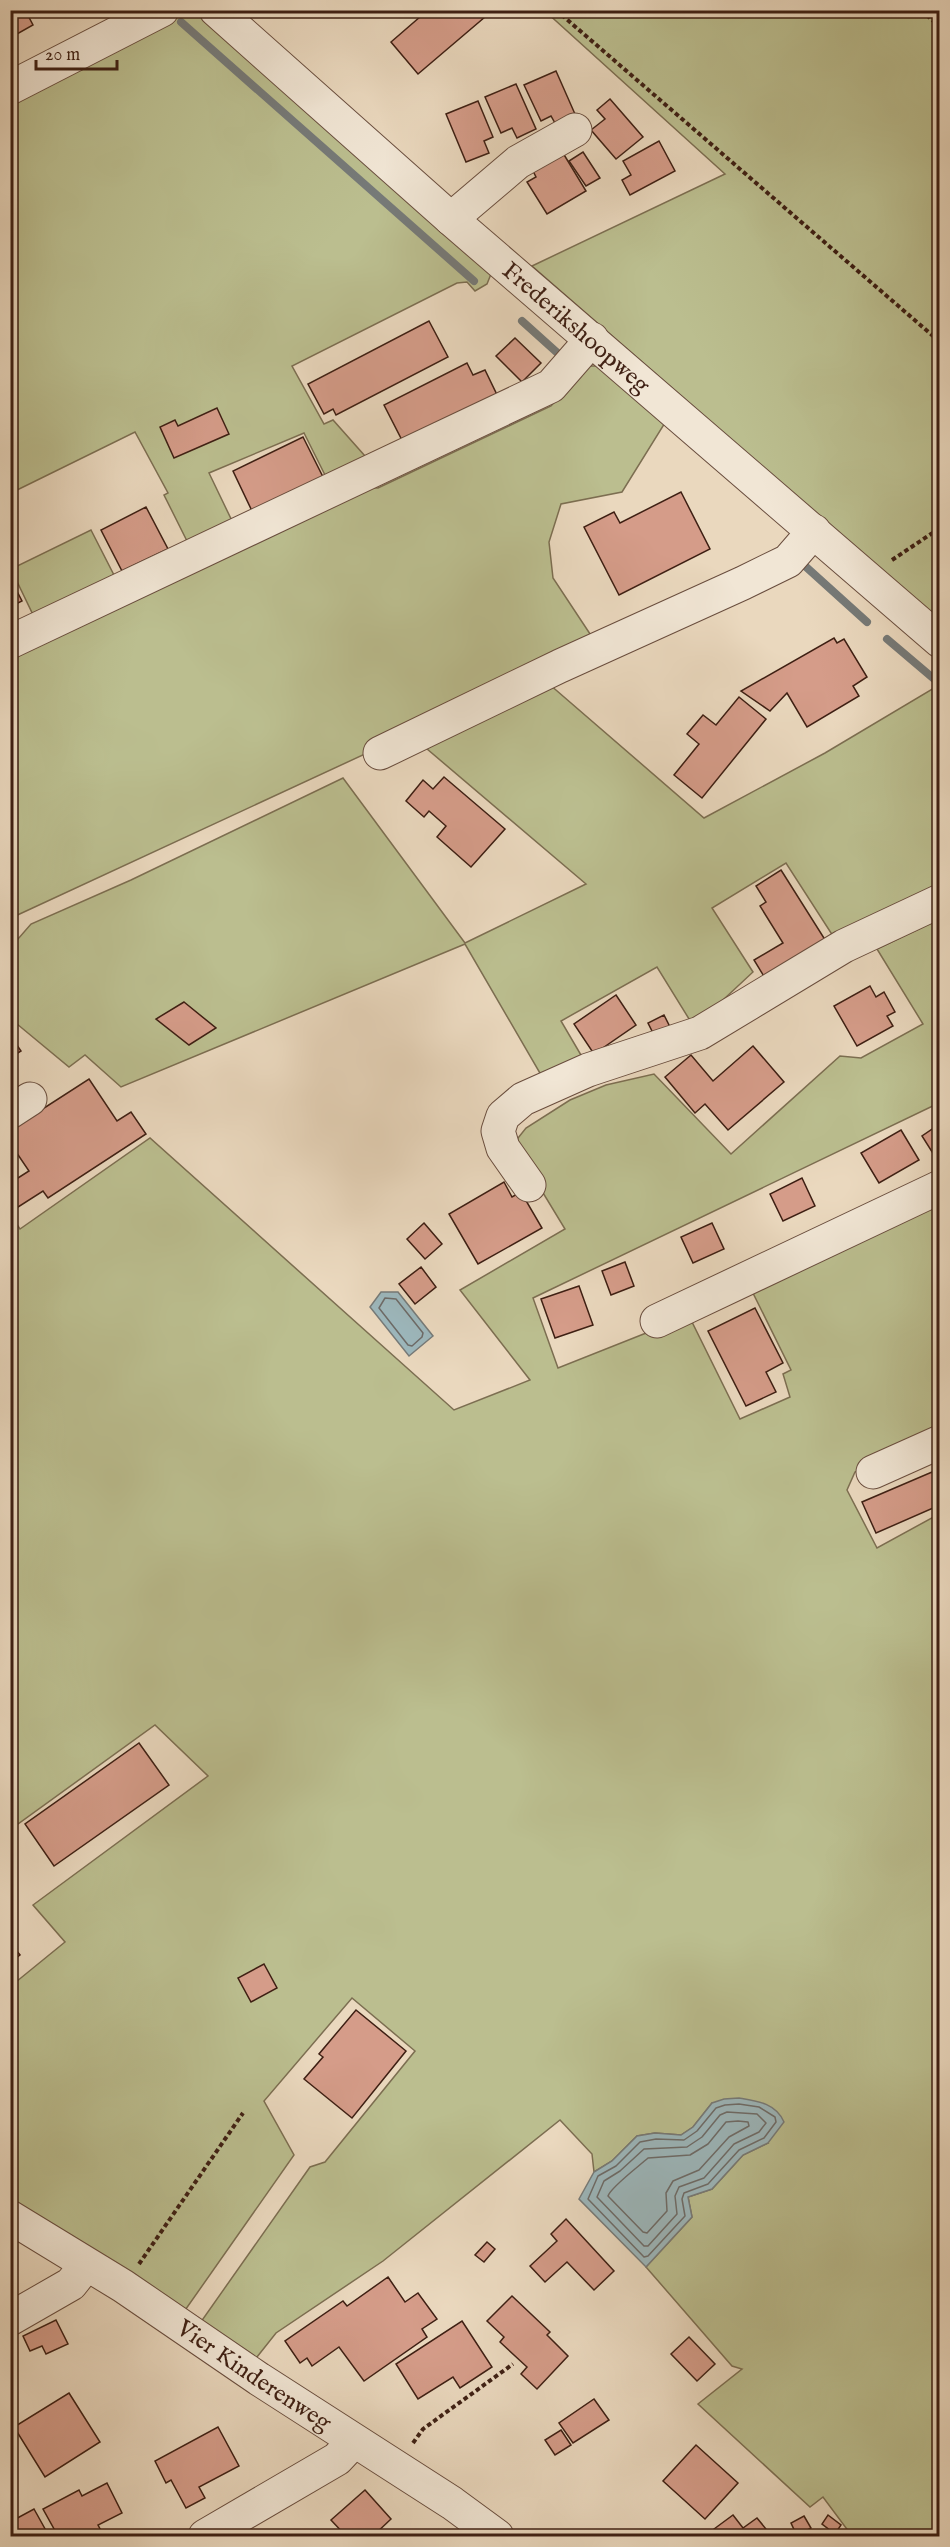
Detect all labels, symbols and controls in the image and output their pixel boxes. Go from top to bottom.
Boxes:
scale bar [36,33,117,71]
text: 20 m [45,44,80,67]
street label: Frederikshoopweg [495,256,657,401]
street label: Vier Kinderenweg [169,2313,338,2439]

